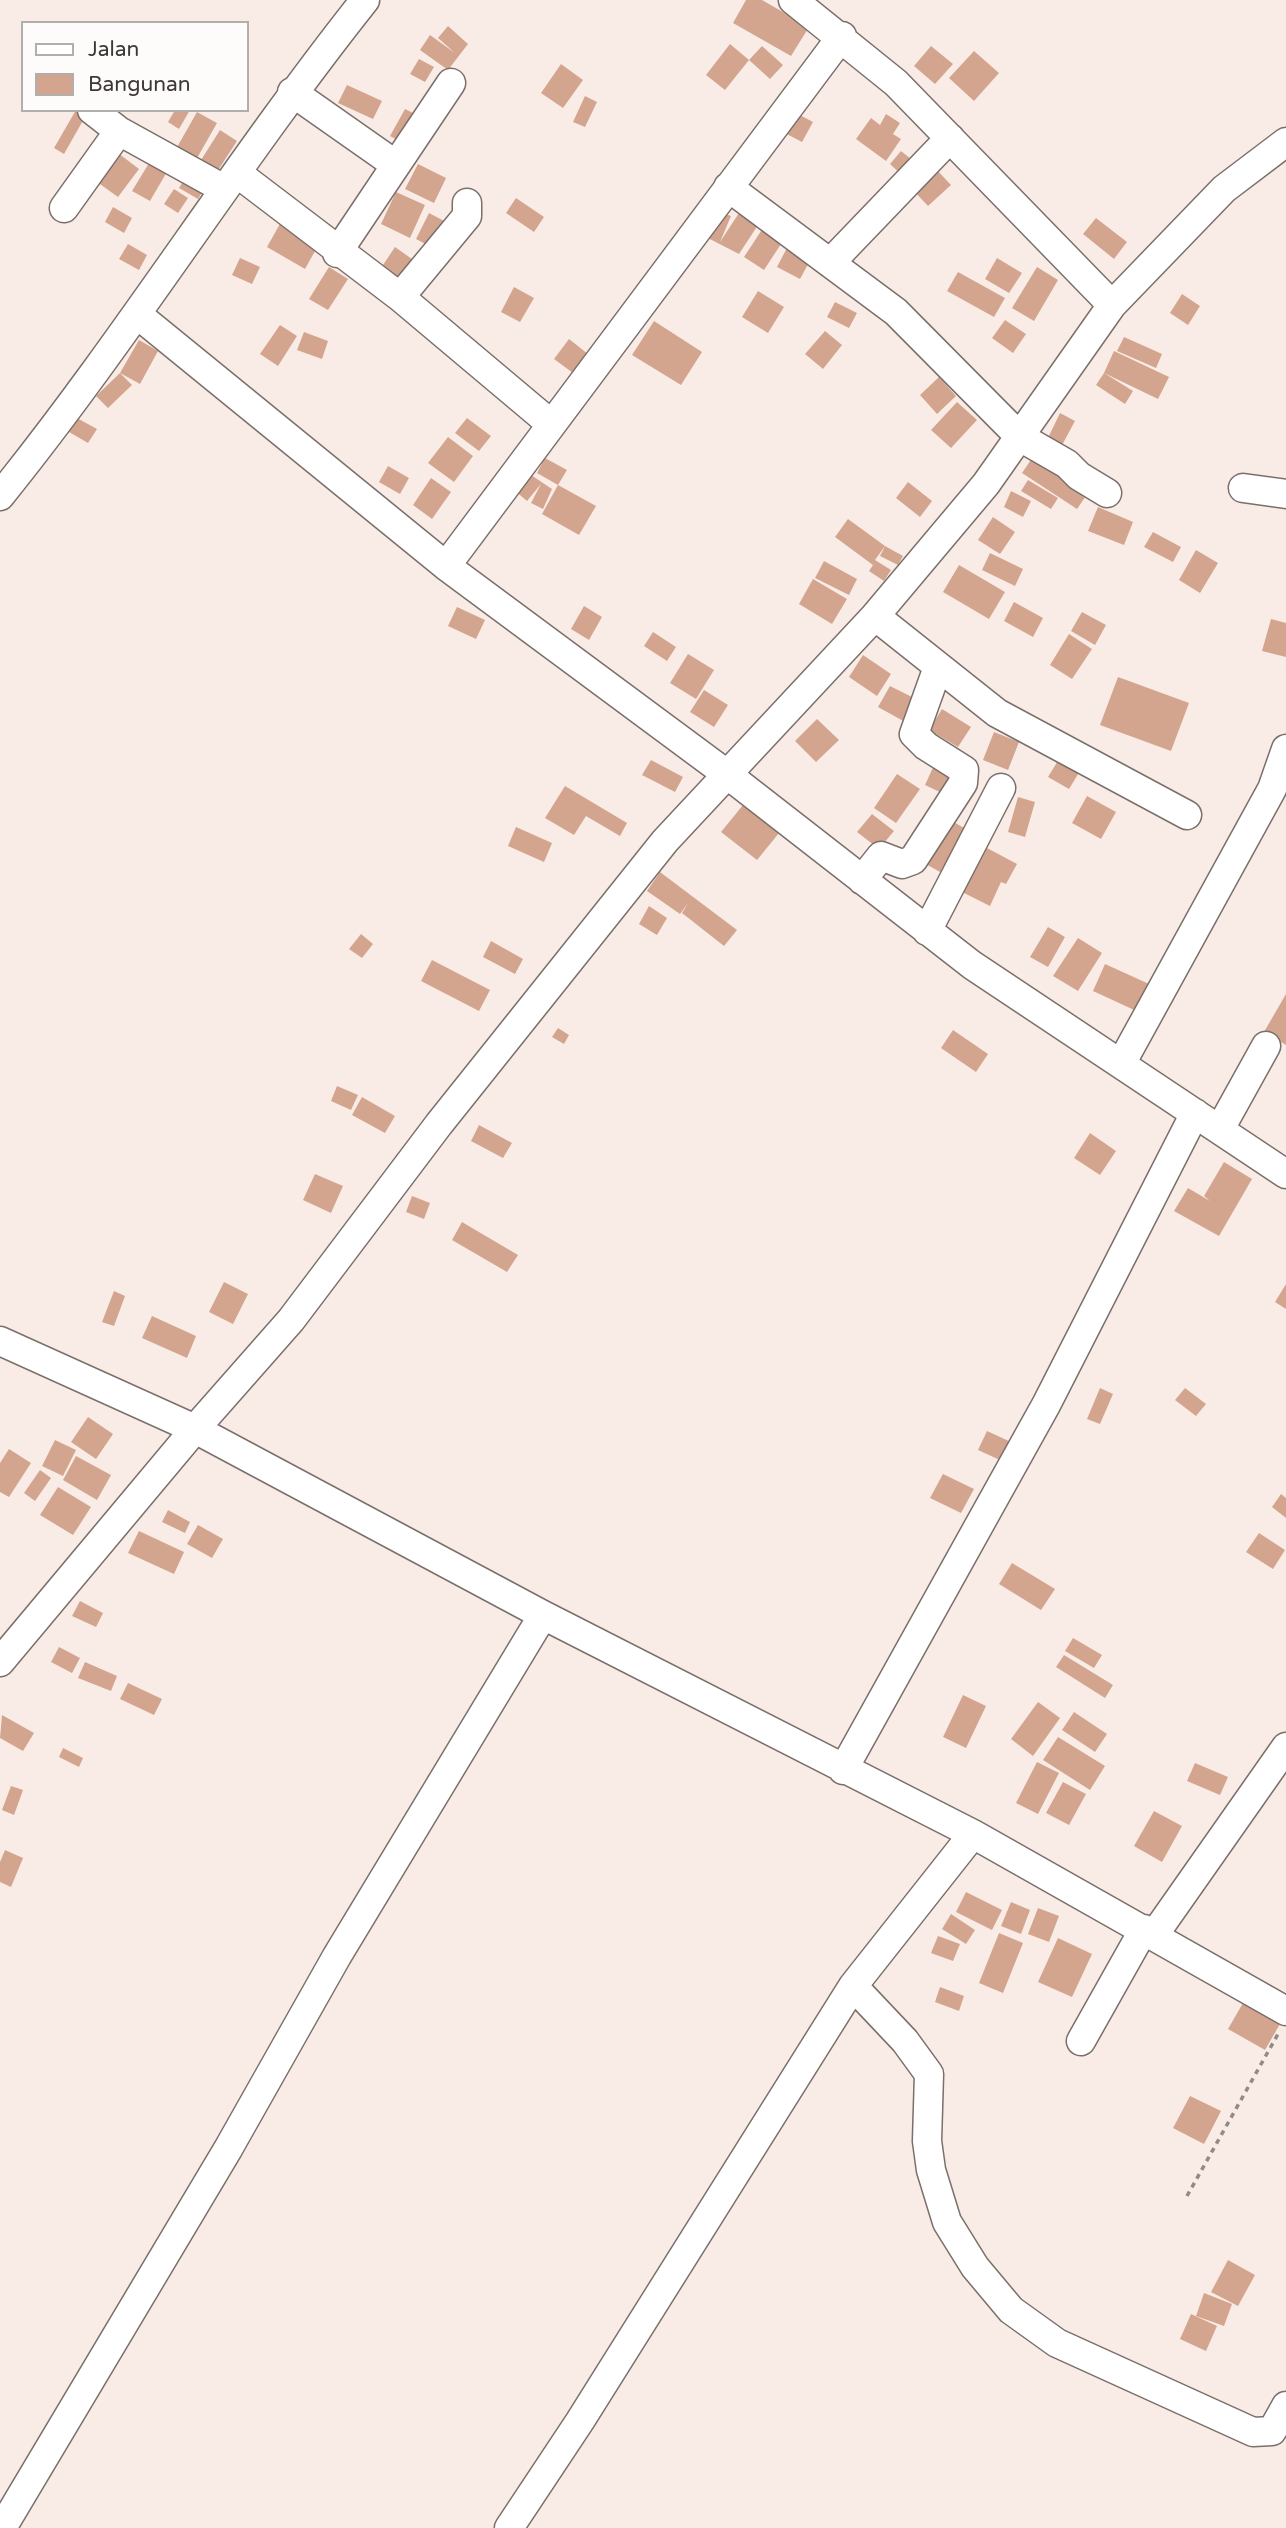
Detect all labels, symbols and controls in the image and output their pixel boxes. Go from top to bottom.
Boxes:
legend [21,21,248,112]
text: Jalan [88,37,139,62]
text: Bangunan [88,72,191,97]

